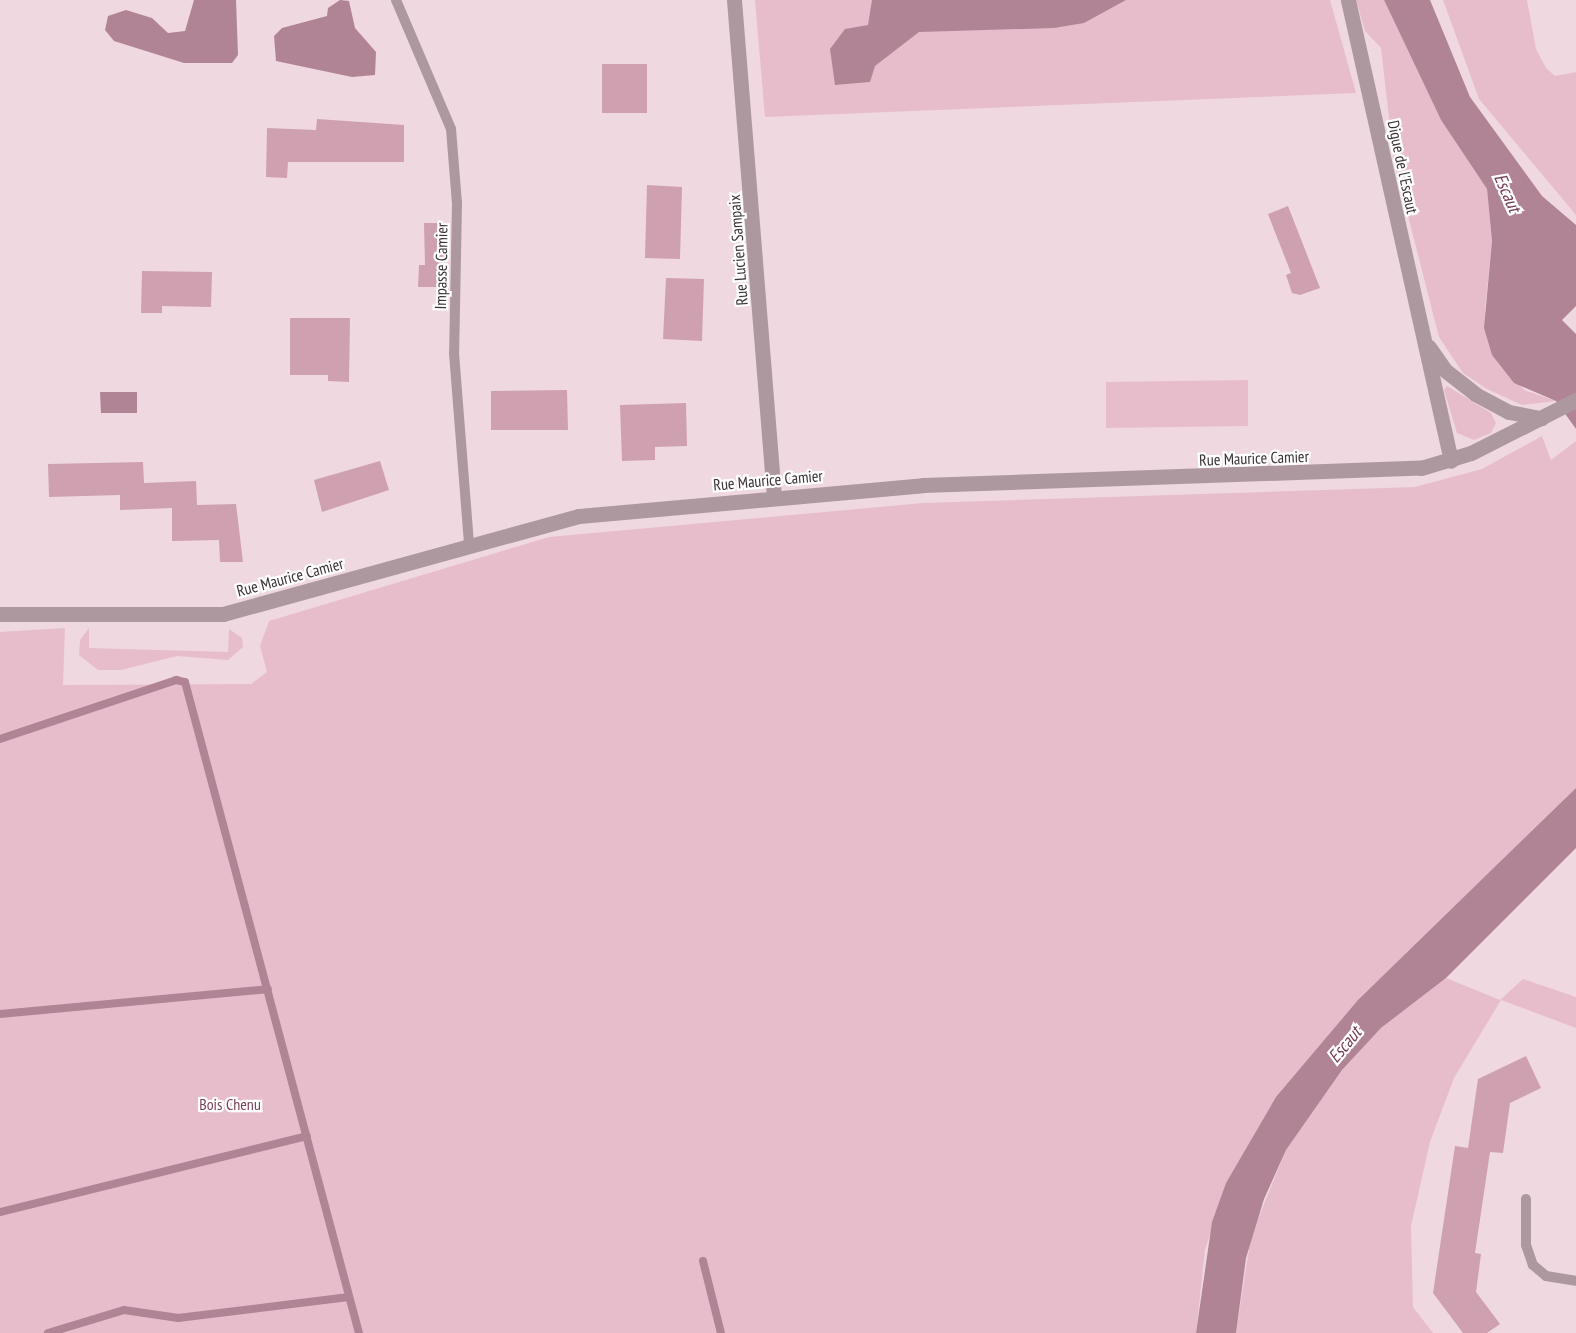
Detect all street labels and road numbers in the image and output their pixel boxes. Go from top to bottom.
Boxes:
street label: Digue de l'Escaut [1384,119,1422,215]
street label: Rue Lucien Sampaix [725,194,751,306]
street label: Impasse Camier [431,222,451,310]
street label: Rue Maurice Camier [1199,446,1309,470]
street label: Rue Maurice Camier [712,466,824,494]
street label: Rue Maurice Camier [234,554,346,600]

